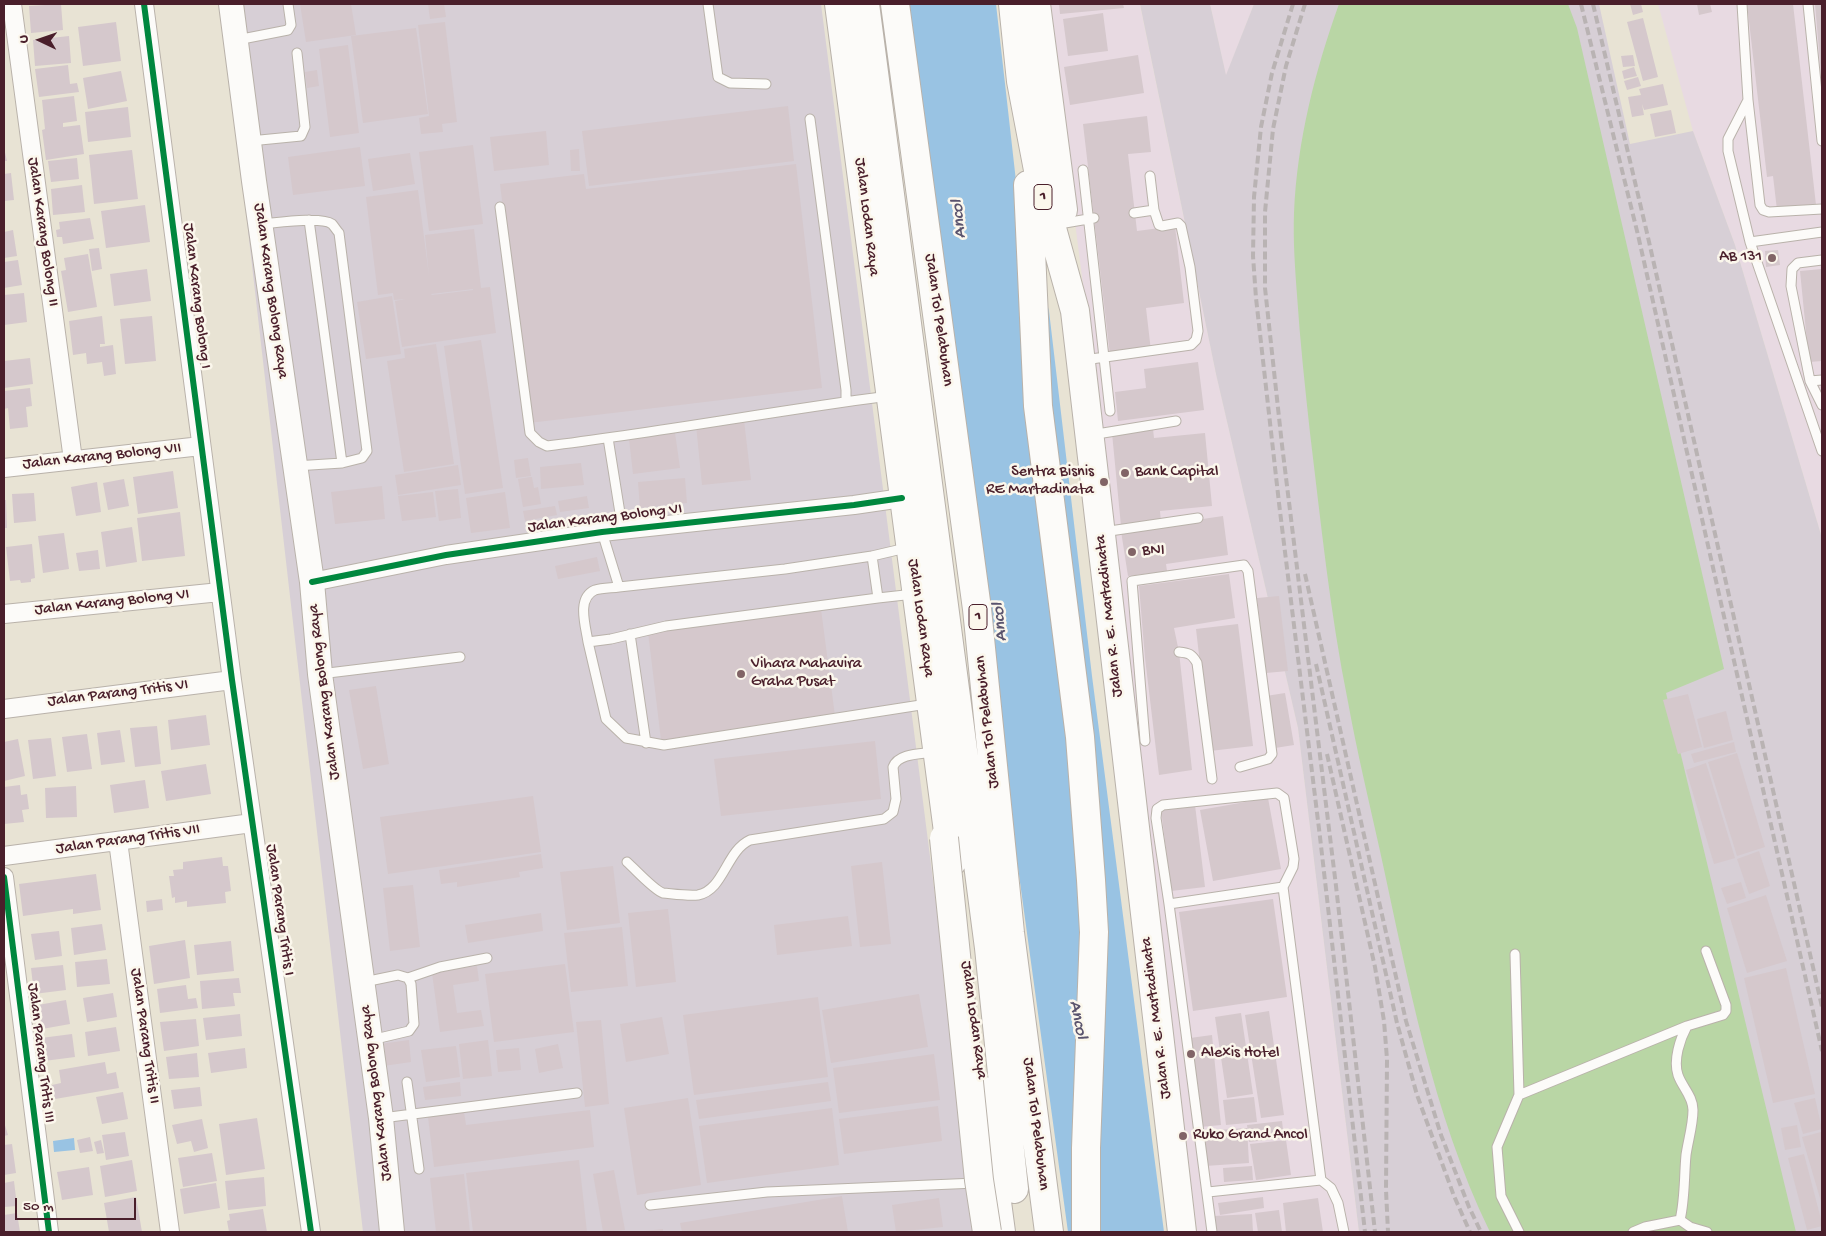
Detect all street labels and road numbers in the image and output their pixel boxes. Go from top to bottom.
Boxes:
street label: Jalan Karang Bolong II [22,156,62,308]
street label: Jalan Lodan Raya [849,157,883,277]
road number: 1 [1034,184,1052,210]
street label: Jalan Karang Bolong Raya [248,202,292,380]
street label: Jalan Karang Bolong I [178,222,214,370]
street label: Jalan Tol Pelabuhan [919,253,957,387]
street label: Jalan Karang Bolong VII [22,439,182,475]
street label: Jalan Karang Bolong VI [527,500,683,538]
street label: Jalan R. E. Martadinata [1092,534,1128,698]
street label: Jalan Lodan Raya [902,558,938,678]
street label: Jalan Karang Bolong VI [34,585,190,621]
street label: Jalan Karang Bolong Raya [305,603,345,781]
road number: 1 [969,604,987,630]
street label: Jalan Tol Pelabuhan [971,655,1005,789]
street label: Jalan Parang Tritis VI [47,676,189,712]
street label: Jalan Parang Tritis VII [55,820,201,860]
street label: Jalan Parang Tritis I [260,843,298,977]
street label: Jalan R. E. Martadinata [1138,936,1176,1100]
street label: Jalan Lodan Raya [955,960,991,1080]
street label: Jalan Parang Tritis II [125,967,163,1105]
street label: Jalan Parang Tritis III [22,982,58,1124]
street label: Jalan Karang Bolong Raya [357,1004,397,1182]
street label: Jalan Tol Pelabuhan [1017,1057,1053,1191]

